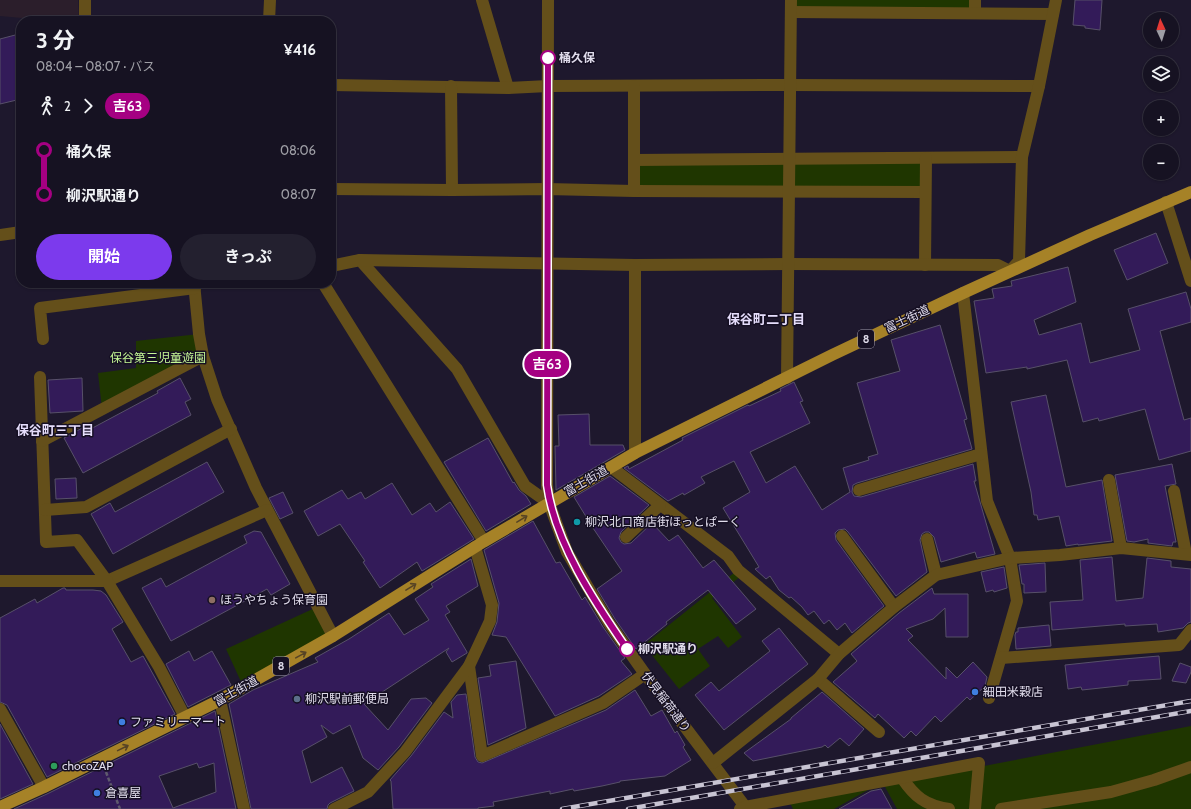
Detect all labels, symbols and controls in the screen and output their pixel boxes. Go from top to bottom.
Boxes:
north arrow [1143,12,1179,48]
map controls [1143,12,1179,180]
text: 3 分 [36,27,75,54]
text: ¥416 [284,41,316,59]
marker: 桶久保 [540,50,556,66]
place label: 桶久保 [559,50,595,65]
button: layers [1143,56,1179,92]
text: 08:04 – 08:07 · バス [36,58,155,74]
icon: walk [36,95,58,117]
icon: forward [77,95,99,117]
text: 吉63 [113,97,142,115]
text: 2 [64,98,71,114]
button: + [1143,100,1179,136]
text: 08:06 [280,142,316,158]
text: 桶久保 [66,143,111,161]
button: − [1143,144,1179,180]
text: 08:07 [281,186,316,202]
text: 柳沢駅通り [66,187,141,205]
button: 開始 [36,234,172,280]
button: きっぷ [180,234,316,280]
street label: 富士街道 [882,302,932,335]
district label: 保谷町二丁目 [727,311,805,327]
road number: 8 [858,330,874,348]
park label: 保谷第三児童遊園 [110,350,206,365]
line badge: 吉63 [524,351,570,377]
text: 吉63 [532,355,562,373]
district label: 保谷町三丁目 [16,422,94,438]
street label: 富士街道 [561,462,610,499]
one-way arrow [516,514,528,522]
place label: 柳沢北口商店街ほっとぱーく [585,514,741,529]
marker: 柳沢北口商店街ほっとぱーく [572,517,582,527]
one-way arrow [406,583,417,591]
place label: ほうやちょう保育園 [220,592,328,607]
marker: ほうやちょう保育園 [207,595,217,605]
marker: 柳沢駅通り [619,641,635,657]
place label: 柳沢駅通り [638,641,698,656]
one-way arrow [294,650,306,658]
road number: 8 [273,657,289,675]
street label: 伏見稲荷通り [639,668,694,735]
street label: 富士街道 [211,672,260,709]
place label: 細田米穀店 [983,684,1043,699]
marker: 細田米穀店 [970,687,980,697]
place label: 柳沢駅前郵便局 [305,691,389,706]
marker: 柳沢駅前郵便局 [292,694,302,704]
place label: ファミリーマート [130,714,226,729]
marker: ファミリーマート [117,717,127,727]
one-way arrow [117,744,129,751]
place label: chocoZAP [62,758,113,773]
marker: chocoZAP [49,761,59,771]
place label: 倉喜屋 [105,785,141,800]
marker: 倉喜屋 [92,788,102,798]

